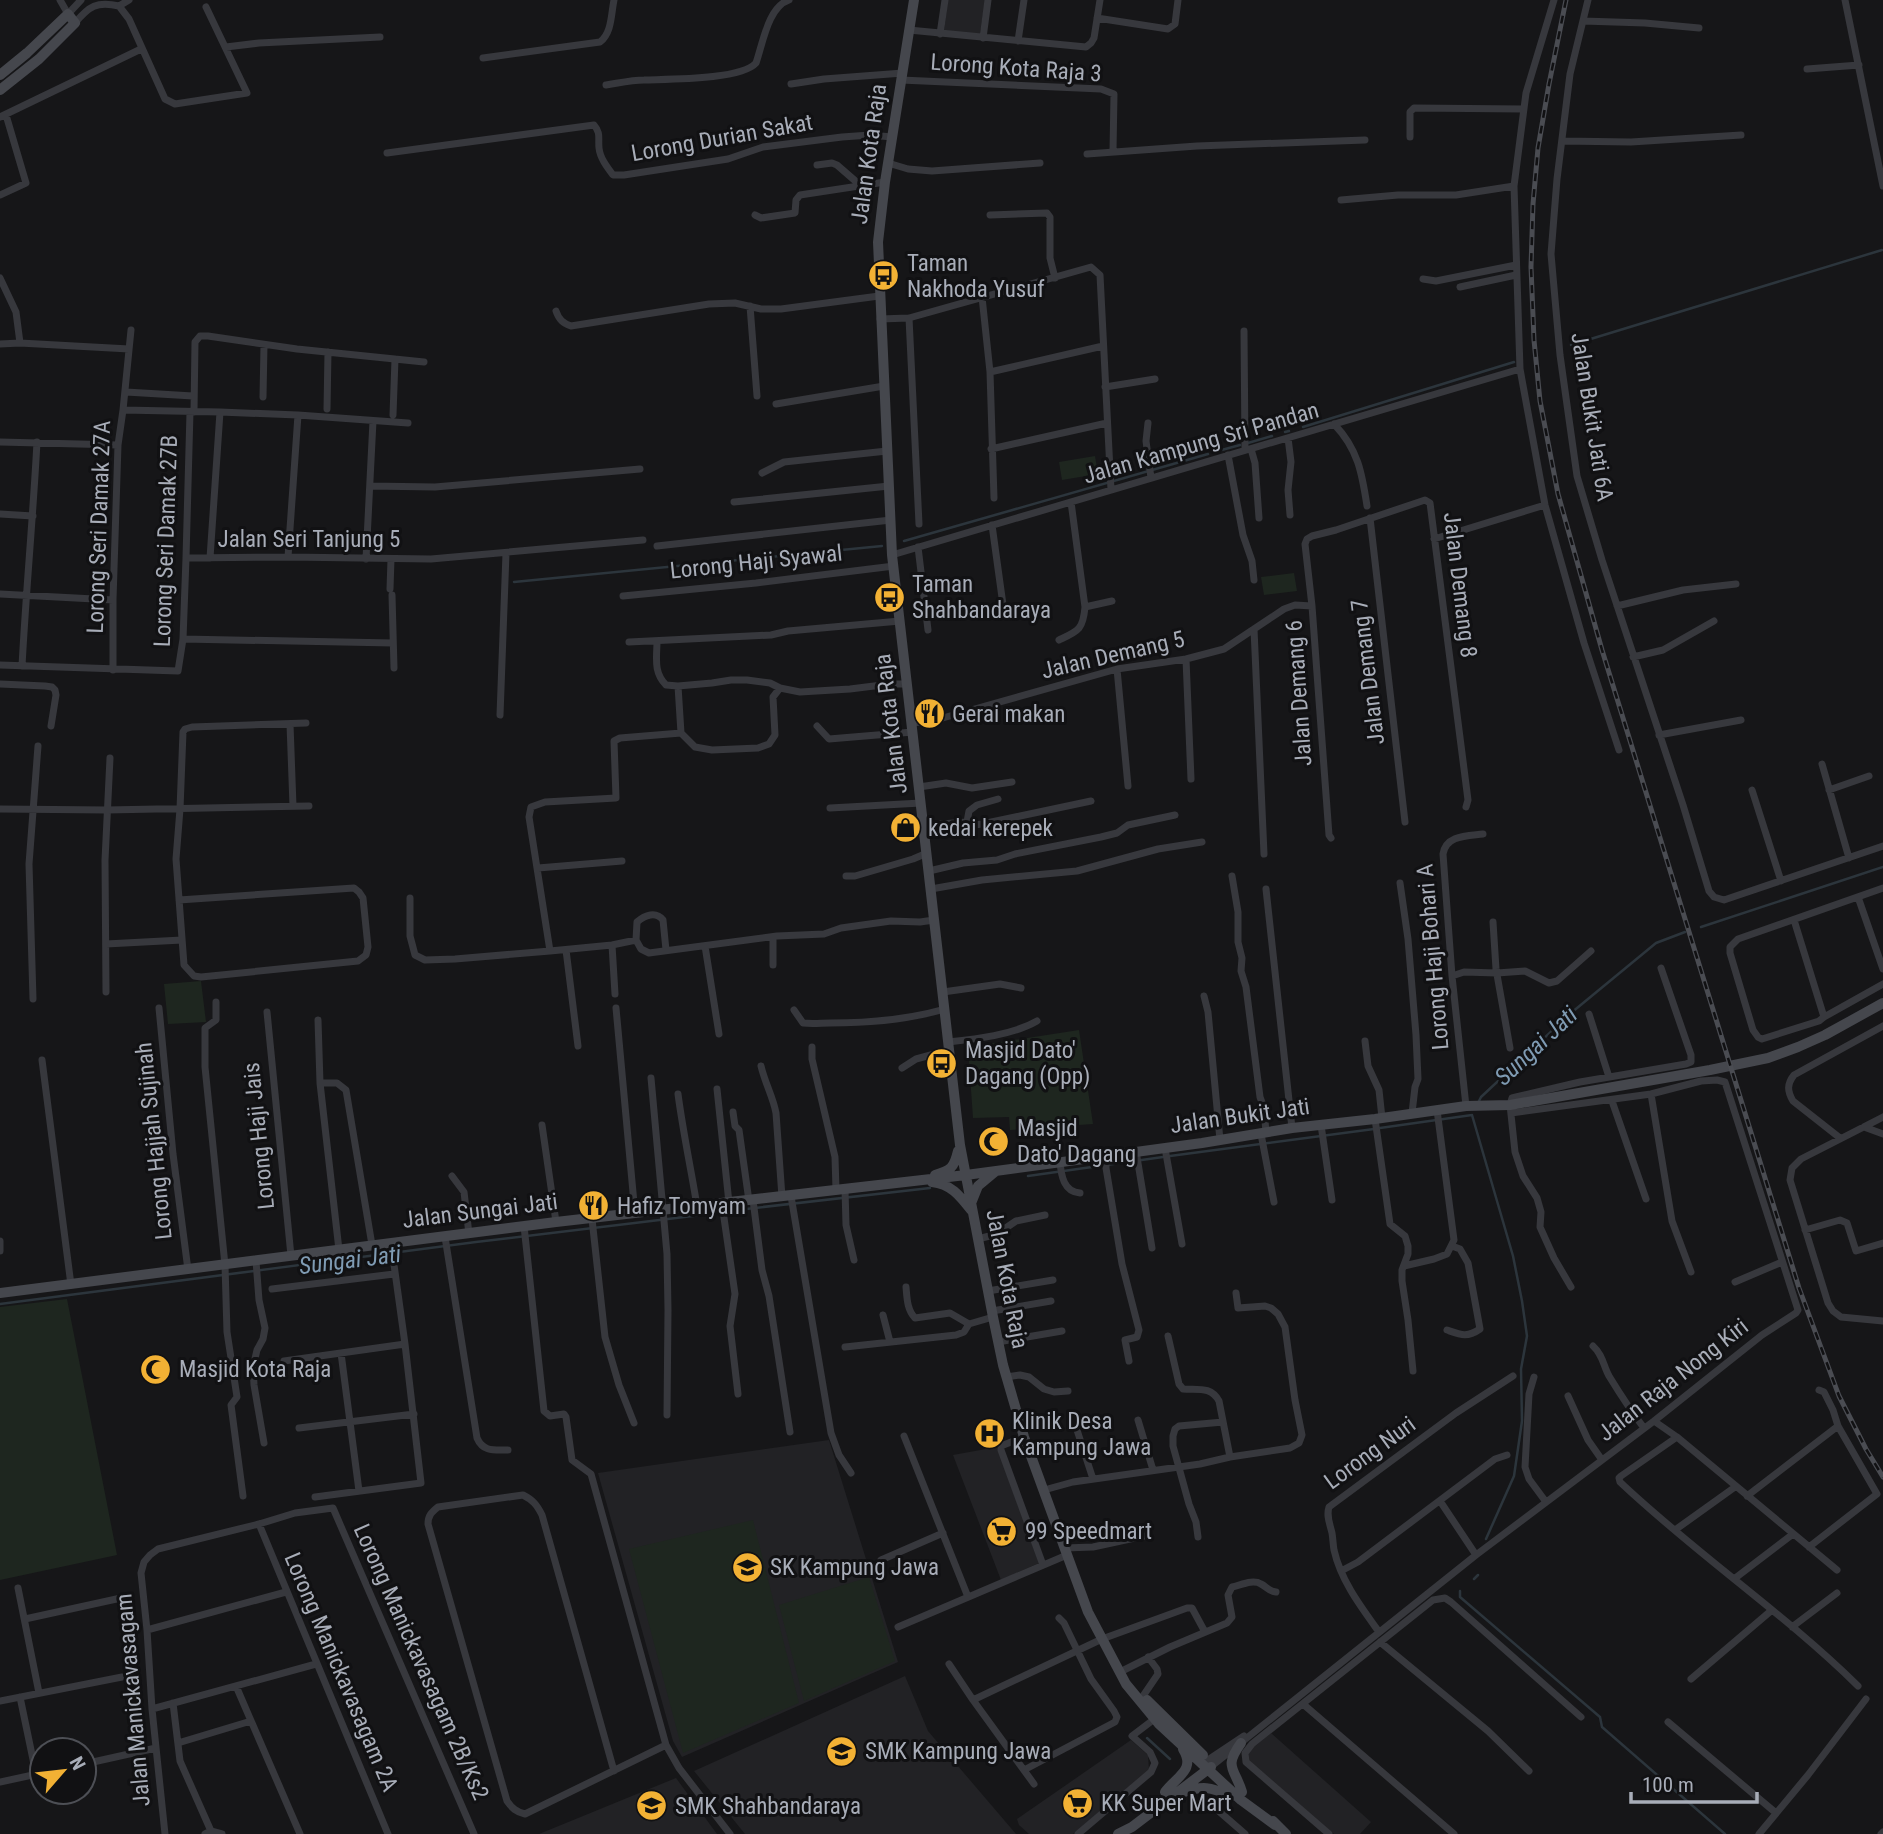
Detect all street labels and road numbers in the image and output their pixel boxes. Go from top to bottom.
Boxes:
street label: Lorong Kota Raja 3 [930,49,1102,87]
street label: Jalan Kota Raja [846,82,892,226]
street label: Lorong Durian Sakat [629,109,815,167]
street label: Jalan Bukit Jati 6A [1565,331,1619,503]
street label: Jalan Kampung Sri Pandan [1080,396,1322,490]
street label: Lorong Seri Damak 27A [82,420,116,634]
street label: Lorong Seri Damak 27B [149,434,183,648]
street label: Jalan Demang 8 [1438,511,1482,659]
street label: Jalan Seri Tanjung 5 [218,526,400,553]
street label: Lorong Haji Syawal [668,540,844,584]
street label: Jalan Demang 7 [1346,598,1390,746]
street label: Jalan Demang 6 [1280,619,1318,767]
street label: Jalan Demang 5 [1039,625,1187,685]
street label: Jalan Kota Raja [869,652,913,796]
street label: Lorong Haji Bohari A [1411,863,1455,1051]
street label: Lorong Hajjah Sujinah [130,1041,178,1241]
street label: Lorong Haji Jais [238,1061,280,1211]
street label: Jalan Bukit Jati [1169,1093,1311,1139]
street label: Jalan Sungai Jati [401,1188,559,1234]
street label: Jalan Kota Raja [980,1207,1034,1351]
street label: Jalan Raja Nong Kiri [1593,1313,1753,1447]
street label: Lorong Nuri [1319,1411,1421,1495]
street label: Lorong Manickavasagam 2B/Ks2 [348,1520,494,1804]
street label: Lorong Manickavasagam 2A [278,1548,404,1796]
street label: Jalan Manickavasagam [110,1593,156,1807]

